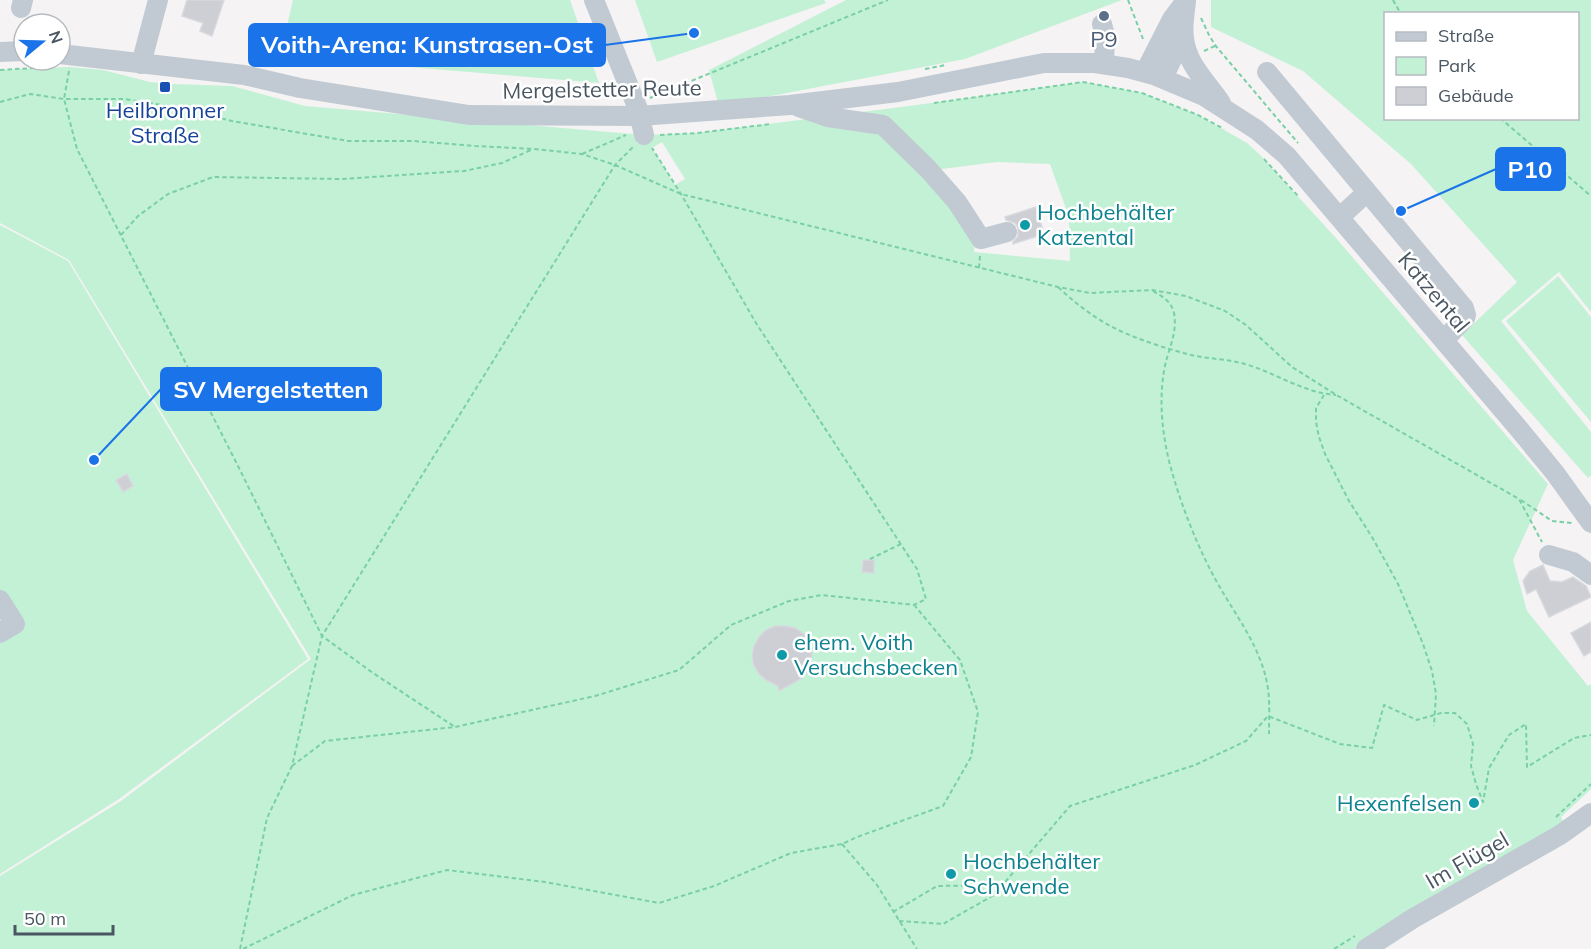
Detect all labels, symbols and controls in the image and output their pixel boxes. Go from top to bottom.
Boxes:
marker: P9 [1097,9,1111,23]
north arrow [12,12,72,72]
legend [1384,12,1579,120]
callout: Voith-Arena: Kunstrasen-Ost [249,24,605,66]
text: Straße [1438,24,1494,47]
place label: P9 [1090,25,1118,53]
text: N [45,28,68,46]
text: Voith-Arena: Kunstrasen-Ost [260,29,593,59]
text: Park [1438,54,1477,77]
street label: Mergelstetter Reute [502,73,702,105]
marker: Heilbronner Straße [158,80,172,94]
text: Gebäude [1438,84,1514,107]
place label: Heilbronner Straße [106,96,224,149]
callout: P10 [1496,148,1565,190]
text: P10 [1508,154,1552,184]
place label: Hochbehälter Katzental [1037,198,1174,251]
marker: Hochbehälter Katzental [1018,218,1032,232]
street label: Katzental [1392,246,1476,338]
callout: SV Mergelstetten [161,368,381,410]
text: SV Mergelstetten [173,374,369,404]
place label: ehem. Voith Versuchsbecken [794,628,958,681]
marker: ehem. Voith Versuchsbecken [775,648,789,662]
place label: Hexenfelsen [1337,789,1462,817]
marker: Hexenfelsen [1467,796,1481,810]
street label: Im Flügel [1420,825,1514,895]
place label: Hochbehälter Schwende [963,847,1100,900]
marker: Hochbehälter Schwende [944,867,958,881]
scale bar [15,898,112,936]
text: 50 m [24,907,66,930]

